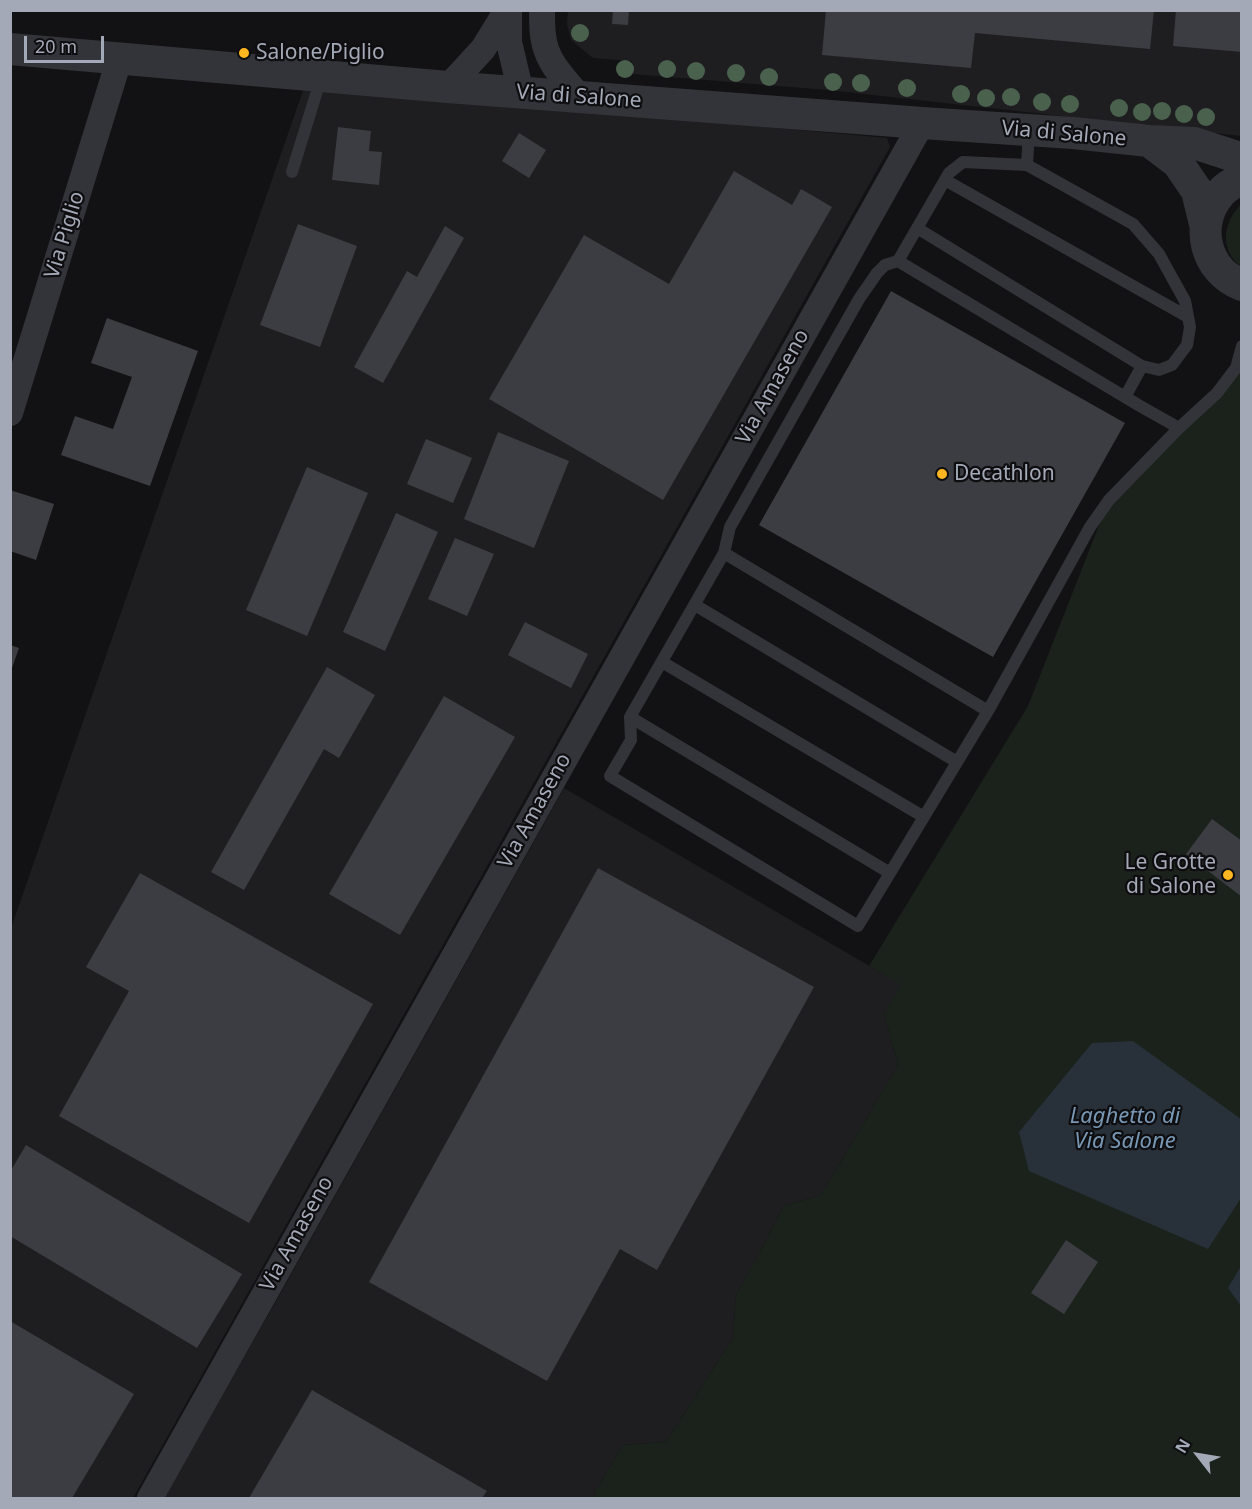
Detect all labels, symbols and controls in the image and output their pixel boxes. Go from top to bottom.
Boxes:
scale bar [27,24,106,62]
text: 20 m [35,34,77,58]
place label: Salone/Piglio [256,40,385,66]
marker: Salone/Piglio [237,46,251,60]
street label: Via di Salone [516,80,642,114]
street label: Via di Salone [1000,116,1128,152]
street label: Via Piglio [40,188,90,282]
street label: Via Amaseno [731,325,815,449]
place label: Decathlon [954,461,1055,487]
marker: Decathlon [935,467,949,481]
street label: Via Amaseno [493,749,577,873]
place label: Le Grotte di Salone [1124,850,1216,900]
marker: Le Grotte di Salone [1221,868,1235,882]
water label: Laghetto di Via Salone [1070,1104,1180,1156]
street label: Via Amaseno [255,1172,339,1296]
north arrow [1168,1425,1228,1485]
text: N [1170,1434,1195,1457]

